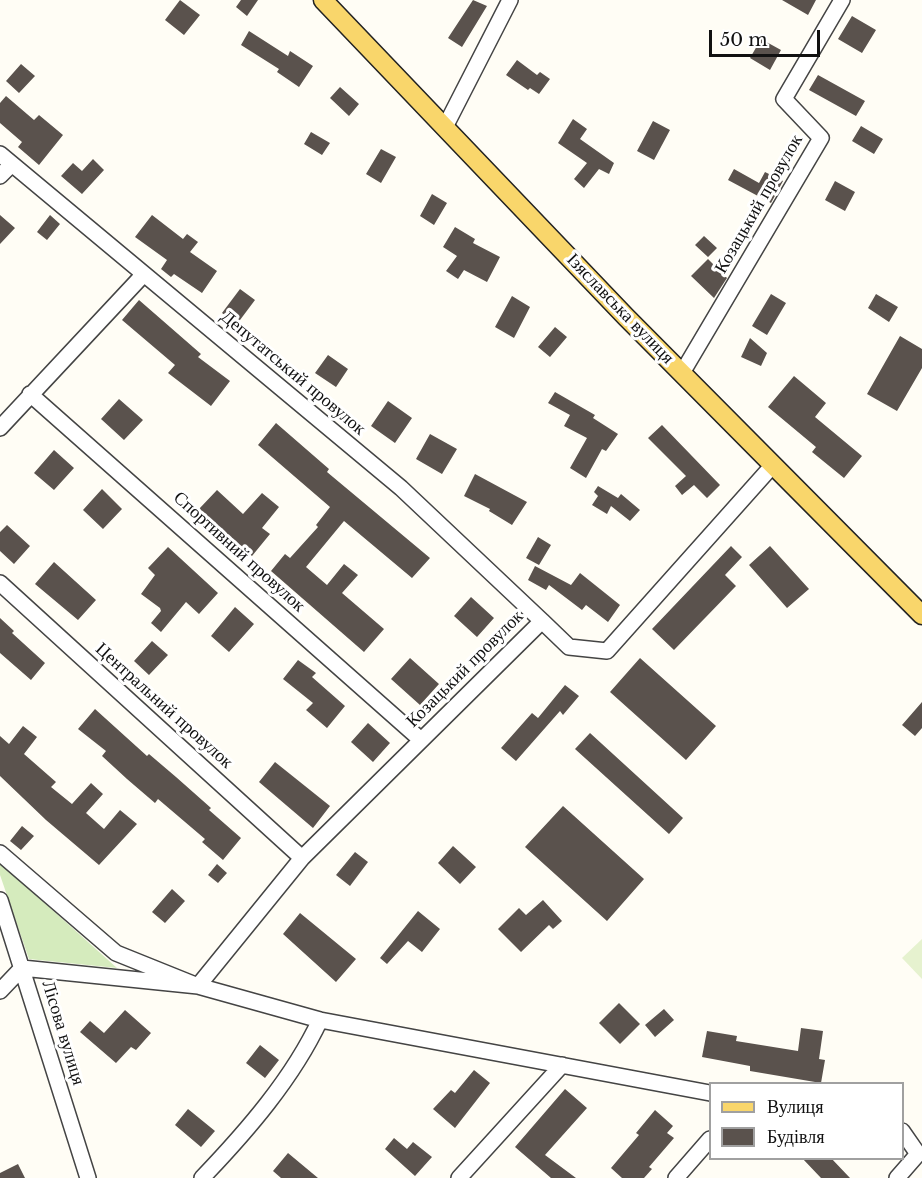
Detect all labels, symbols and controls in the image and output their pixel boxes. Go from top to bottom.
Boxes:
scale bar [712,18,823,56]
text: 50 m [720,29,768,51]
street label: Козацький провулок [710,131,808,277]
street label: Ізяславська вулиця [562,249,678,369]
street label: Депутатський провулок [216,306,370,440]
street label: Спортивний провулок [169,487,309,617]
street label: Козацький провулок [402,606,528,732]
street label: Центральний провулок [91,639,237,773]
street label: Лісова вулиця [37,978,89,1088]
legend [709,1082,904,1160]
text: Вулиця [767,1096,824,1118]
text: Будівля [767,1126,824,1148]

